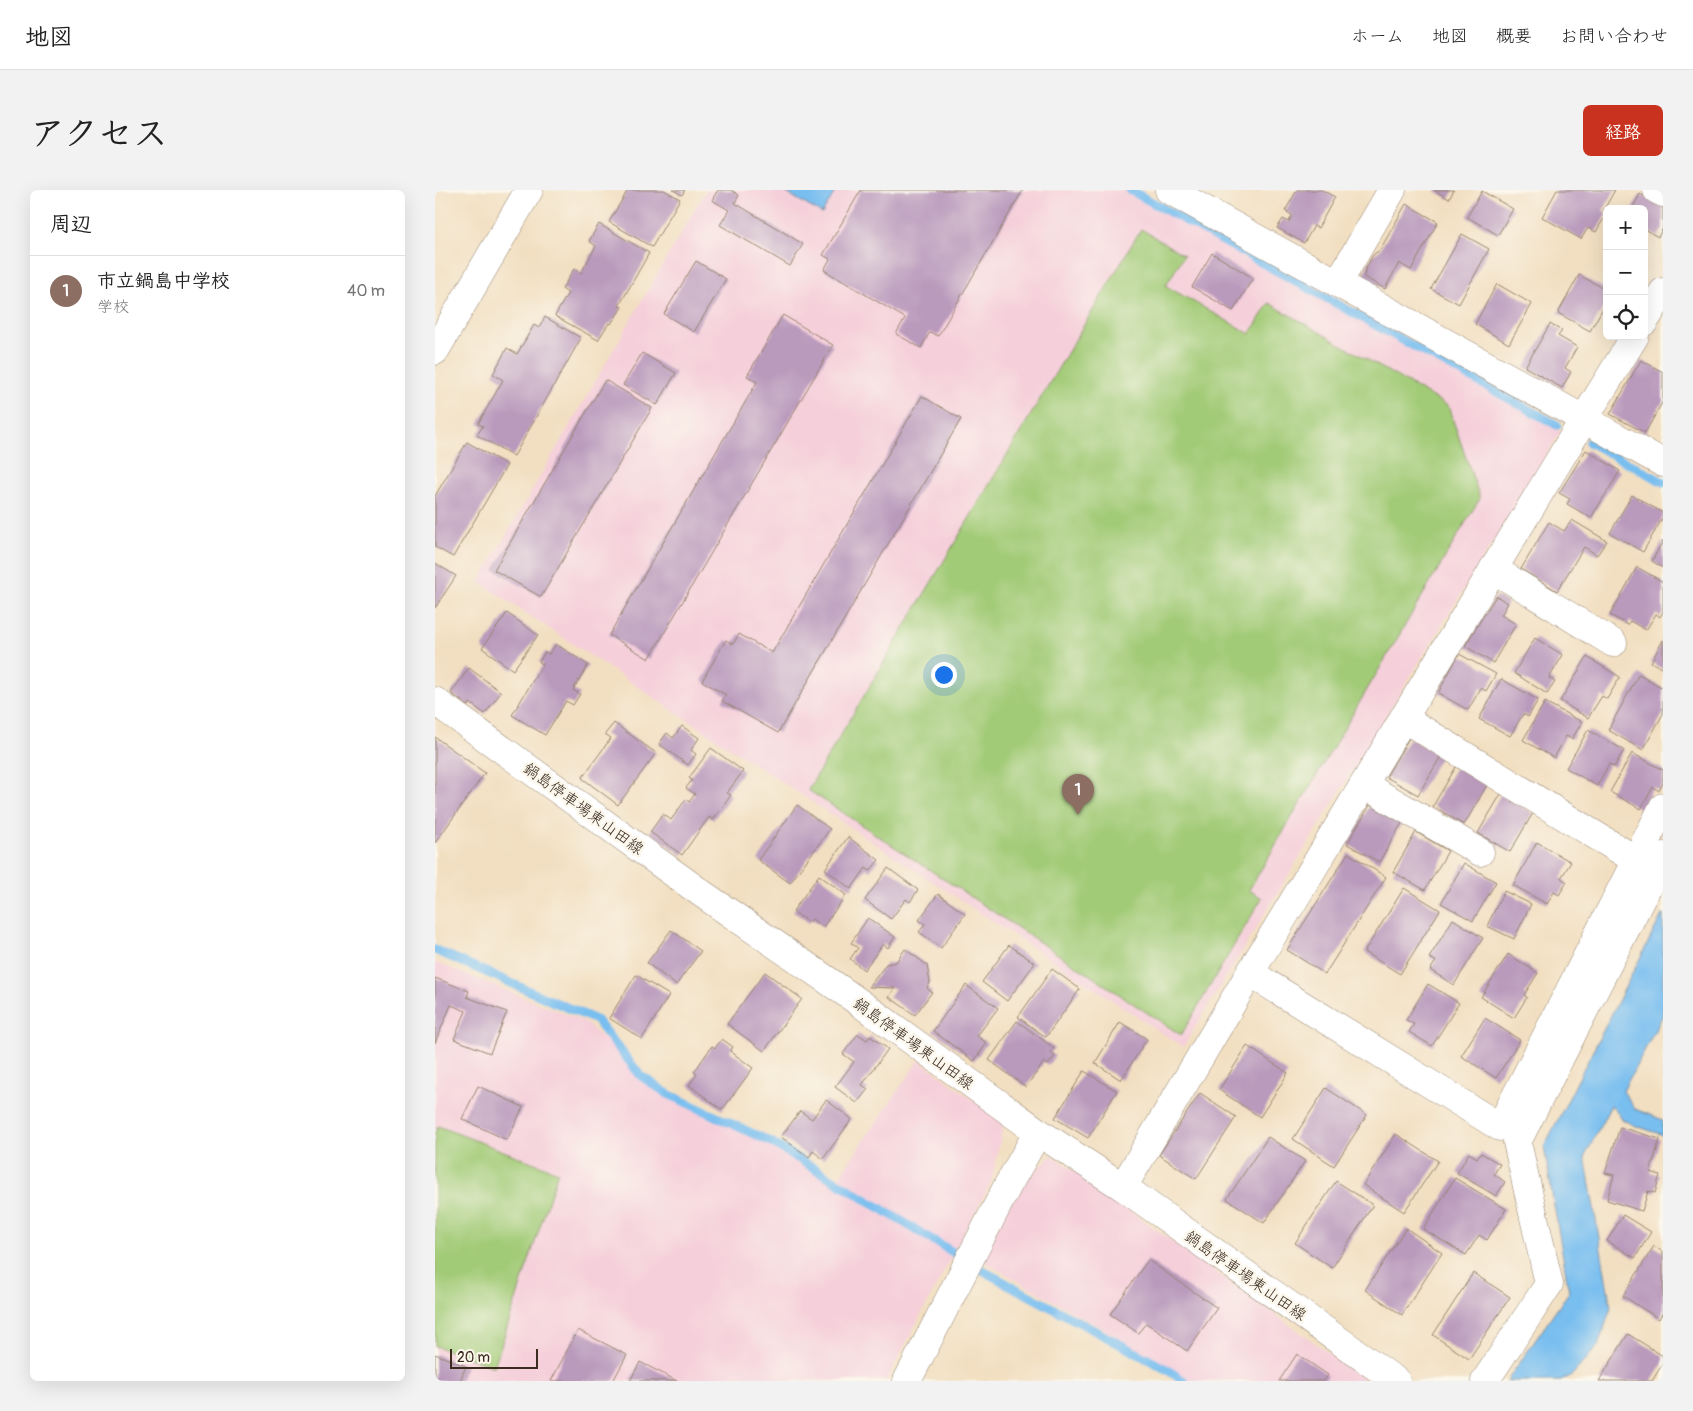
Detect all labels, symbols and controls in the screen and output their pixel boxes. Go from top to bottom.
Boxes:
text: 地図 [25,23,73,52]
text: ホーム [1351,25,1404,48]
text: 地図 [1432,25,1468,48]
text: 概要 [1496,25,1532,48]
text: お問い合わせ [1560,25,1668,48]
button: 経路 [1583,105,1663,156]
text: アクセス [30,112,168,156]
map controls [1603,205,1648,340]
button: + [1603,205,1648,250]
text: 周辺 [50,211,92,238]
button: − [1603,250,1648,295]
text: 市立鍋島中学校 [97,269,230,293]
text: 1 [63,281,69,301]
text: 40 m [347,281,385,301]
button: locate [1603,295,1648,340]
text: 学校 [97,297,129,317]
your location [931,662,957,688]
street label: 鍋島停車場東山田線 [519,758,648,859]
pin: 1 [1062,774,1094,815]
street label: 鍋島停車場東山田線 [849,993,978,1094]
street label: 鍋島停車場東山田線 [1181,1226,1310,1325]
scale bar [450,1346,537,1369]
text: 20 m [457,1349,490,1366]

